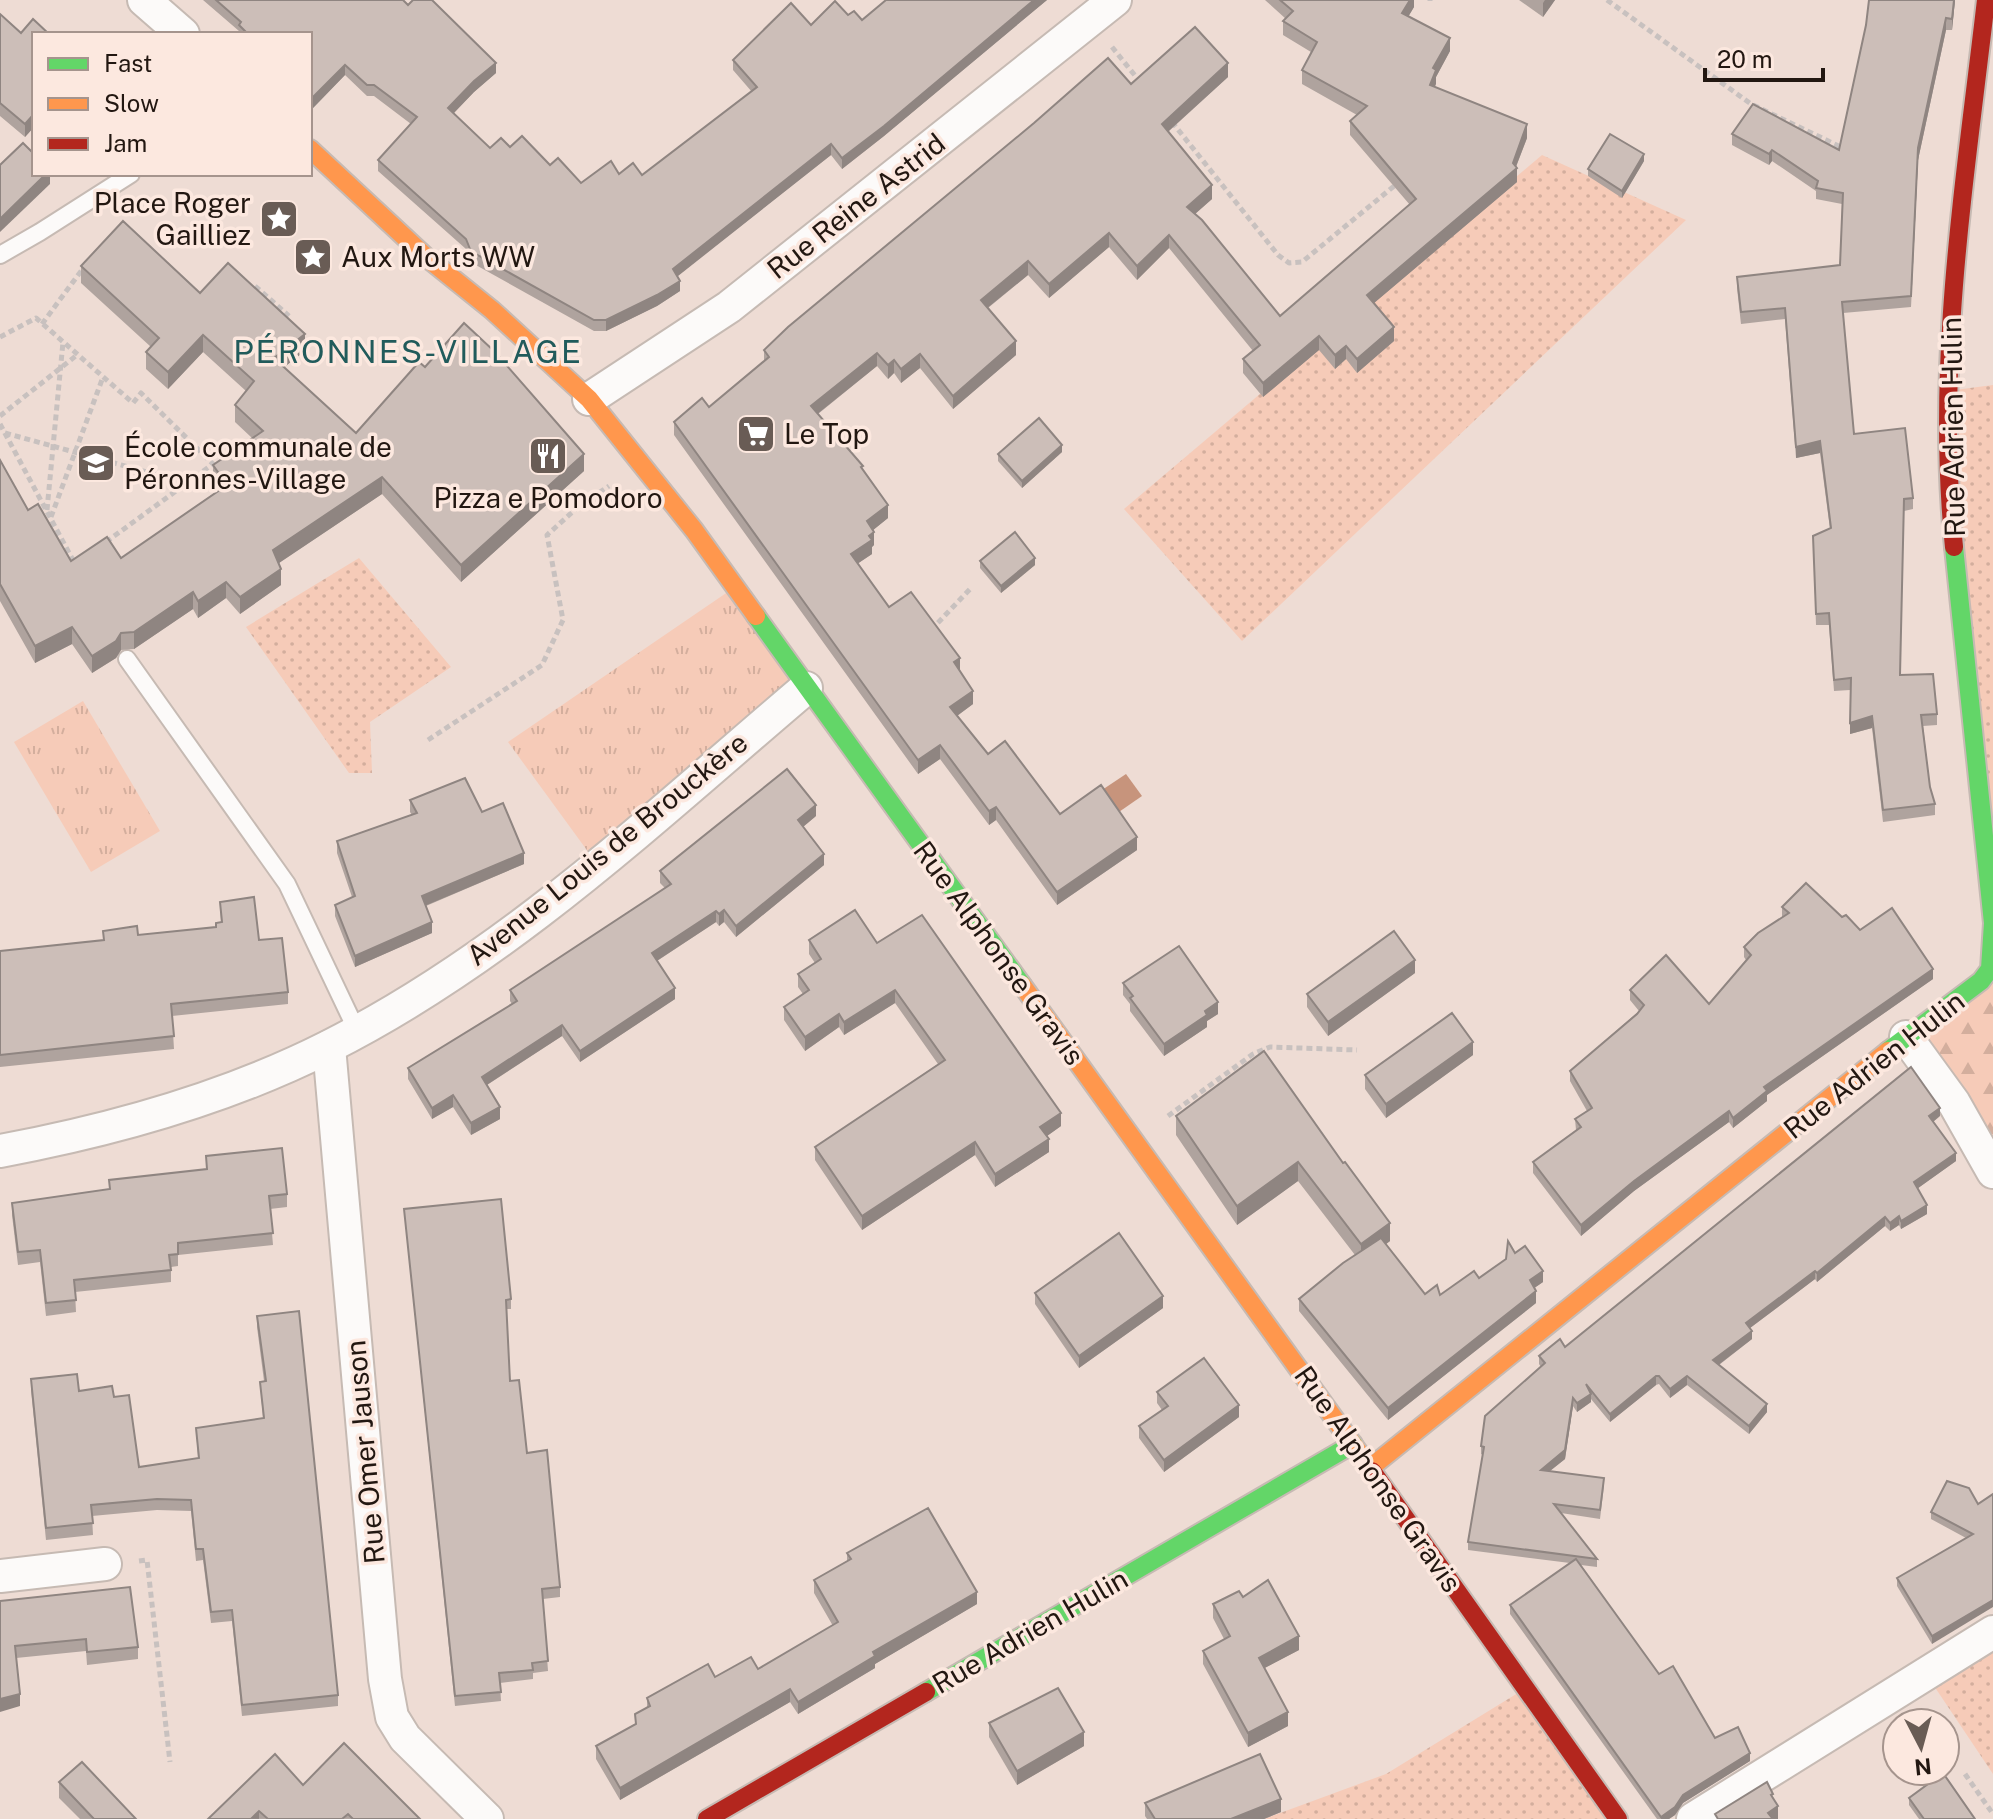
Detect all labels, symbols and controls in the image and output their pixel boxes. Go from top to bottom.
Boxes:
legend [32,32,312,176]
scale bar [1705,32,1823,82]
text: 20 m [1717,45,1773,73]
text: Fast [104,49,152,77]
text: Slow [104,89,159,117]
street label: Rue Reine Astrid [760,126,951,285]
text: Jam [104,129,147,157]
place label: Place Roger Gailliez [94,186,251,251]
place icon: Place Roger Gailliez [258,198,300,240]
place icon: Aux Morts WW [292,236,334,278]
place label: Aux Morts WW [341,240,536,273]
street label: Rue Adrien Hulin [1934,317,1971,537]
district label: PÉRONNES-VILLAGE [233,333,583,370]
supermarket icon: Le Top [735,413,777,455]
place label: Le Top [784,417,869,450]
place label: École communale de Péronnes-Village [124,430,392,495]
restaurant icon: Pizza e Pomodoro [527,435,569,477]
school or university icon: École communale de Péronnes-Village [75,442,117,484]
place label: Pizza e Pomodoro [433,481,663,514]
street label: Avenue Louis de Brouckère [460,725,754,972]
street label: Rue Alphonse Gravis [907,835,1092,1071]
street label: Rue Adrien Hulin [1777,984,1971,1145]
street label: Rue Omer Jauson [338,1339,391,1565]
street label: Rue Alphonse Gravis [1288,1359,1469,1598]
street label: Rue Adrien Hulin [926,1561,1133,1700]
north arrow [1881,1707,1961,1787]
text: N [1913,1753,1933,1781]

